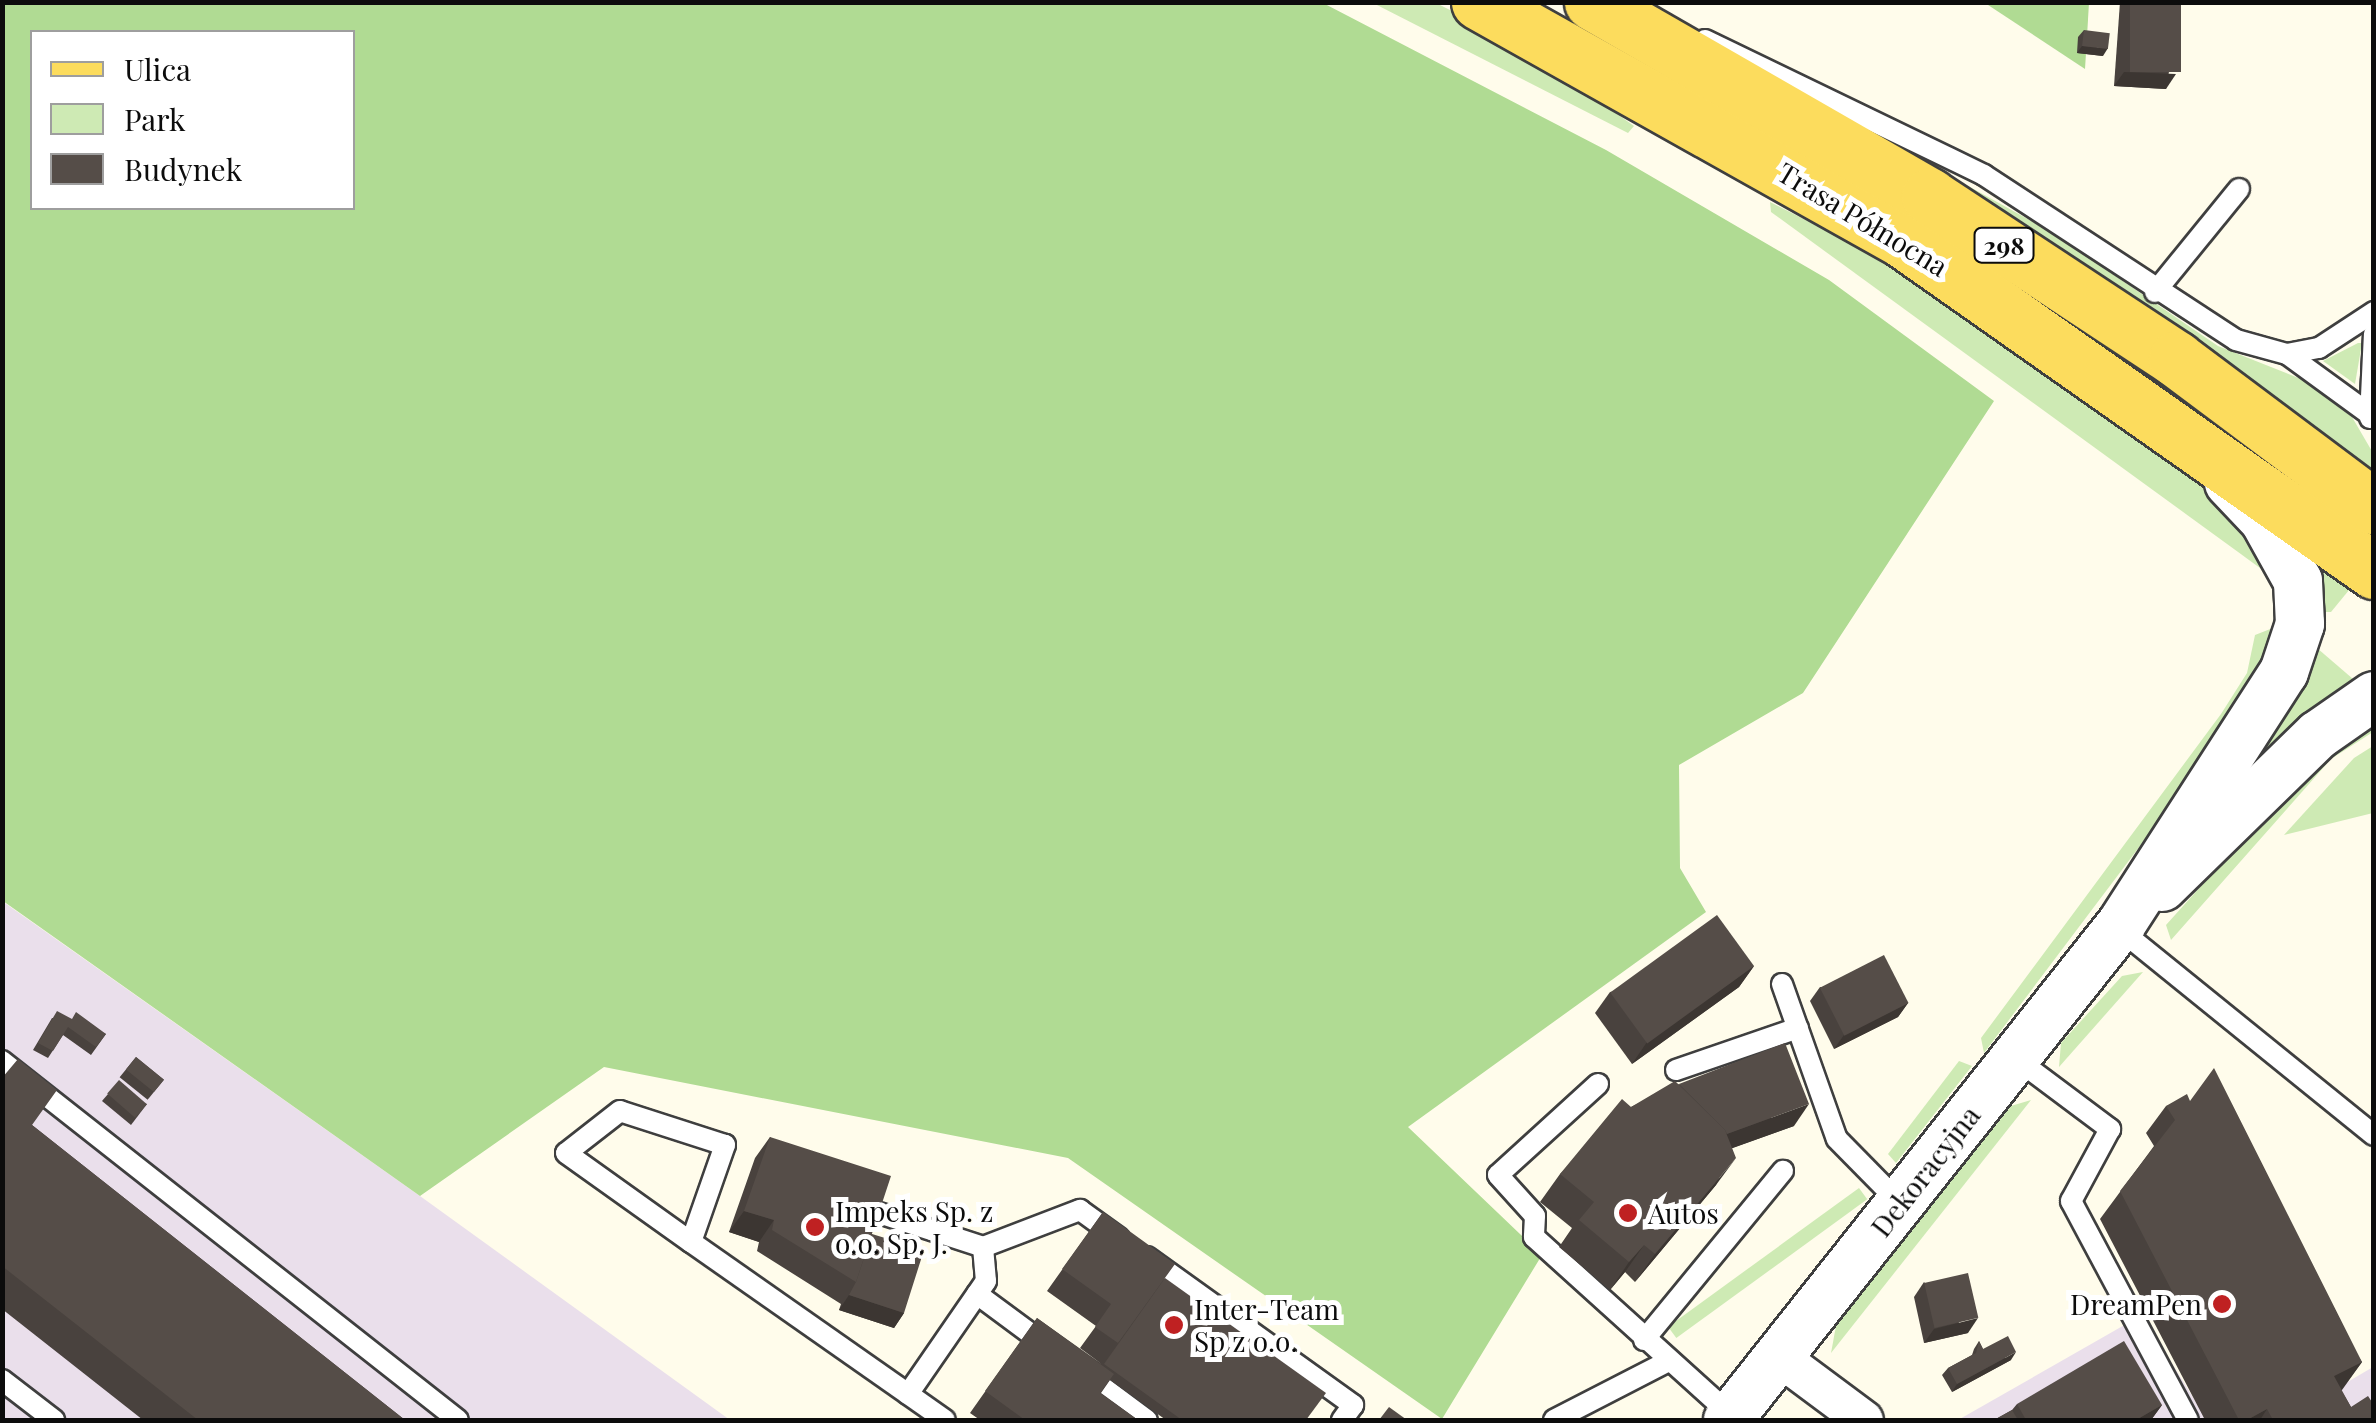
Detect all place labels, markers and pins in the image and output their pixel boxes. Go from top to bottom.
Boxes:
place label: Impeks Sp. z o.o. Sp. J. [835,1194,993,1260]
place label: Autos [1648,1196,1719,1230]
marker: Autos [1617,1202,1639,1224]
marker: Impeks Sp. z o.o. Sp. J. [804,1216,826,1238]
place label: DreamPen [2070,1287,2202,1321]
place label: Inter-Team Sp z o.o. [1194,1292,1339,1358]
marker: DreamPen [2211,1293,2233,1315]
marker: Inter-Team Sp z o.o. [1163,1314,1185,1336]

